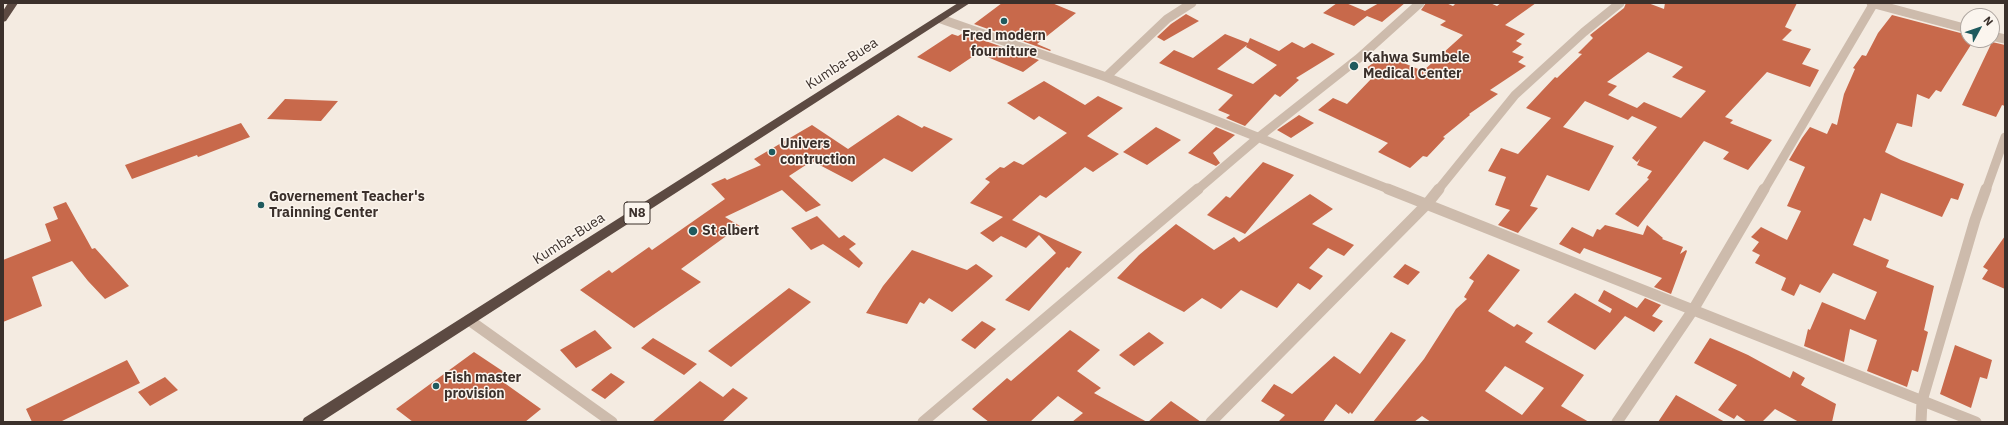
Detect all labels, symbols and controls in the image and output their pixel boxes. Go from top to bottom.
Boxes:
north arrow [1960,8,2000,48]
text: N [1981,13,1996,28]
marker: Fred modern fourniture [999,16,1009,26]
place label: Fred modern fourniture [962,28,1046,60]
street label: Kumba-Buea [803,35,881,93]
place label: Kahwa Sumbele Medical Center [1363,50,1470,82]
marker: Kahwa Sumbele Medical Center [1348,60,1360,72]
place label: Univers contruction [780,136,856,168]
marker: Univers contruction [767,147,777,157]
place label: Governement Teacher's Trainning Center [269,189,425,222]
marker: Governement Teacher's Trainning Center [256,200,266,210]
road number: N8 [624,202,650,224]
street label: Kumba-Buea [530,210,608,268]
place label: St albert [702,223,759,239]
marker: St albert [687,225,699,237]
place label: Fish master provision [444,370,521,402]
marker: Fish master provision [431,381,441,391]

